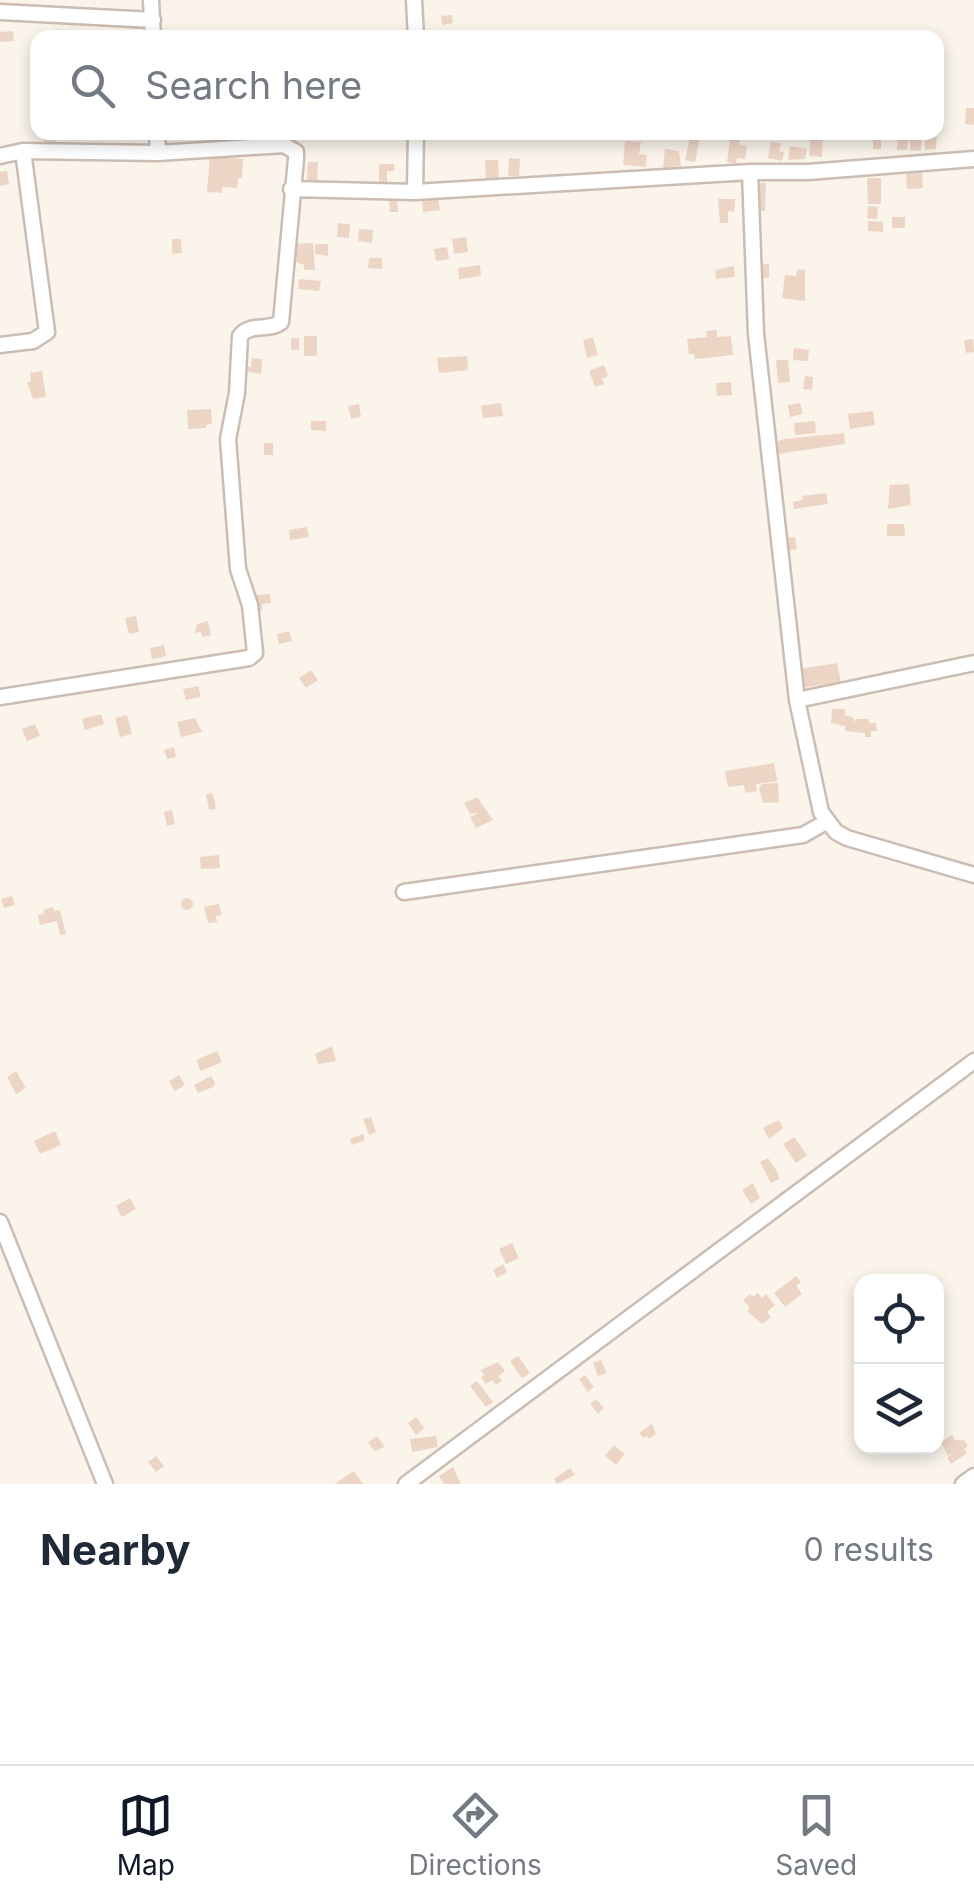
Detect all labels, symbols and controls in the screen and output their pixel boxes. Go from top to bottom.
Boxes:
search box [30,30,944,140]
icon: search [65,58,120,113]
text: Search here [145,62,362,108]
map controls [854,1274,944,1454]
button: locate [854,1274,944,1364]
button: layers [854,1364,944,1454]
text: Nearby [40,1524,191,1575]
text: 0 results [804,1530,934,1569]
tab: Map [117,1788,175,1882]
tab: Directions [408,1788,542,1882]
tab: Saved [775,1788,857,1882]

